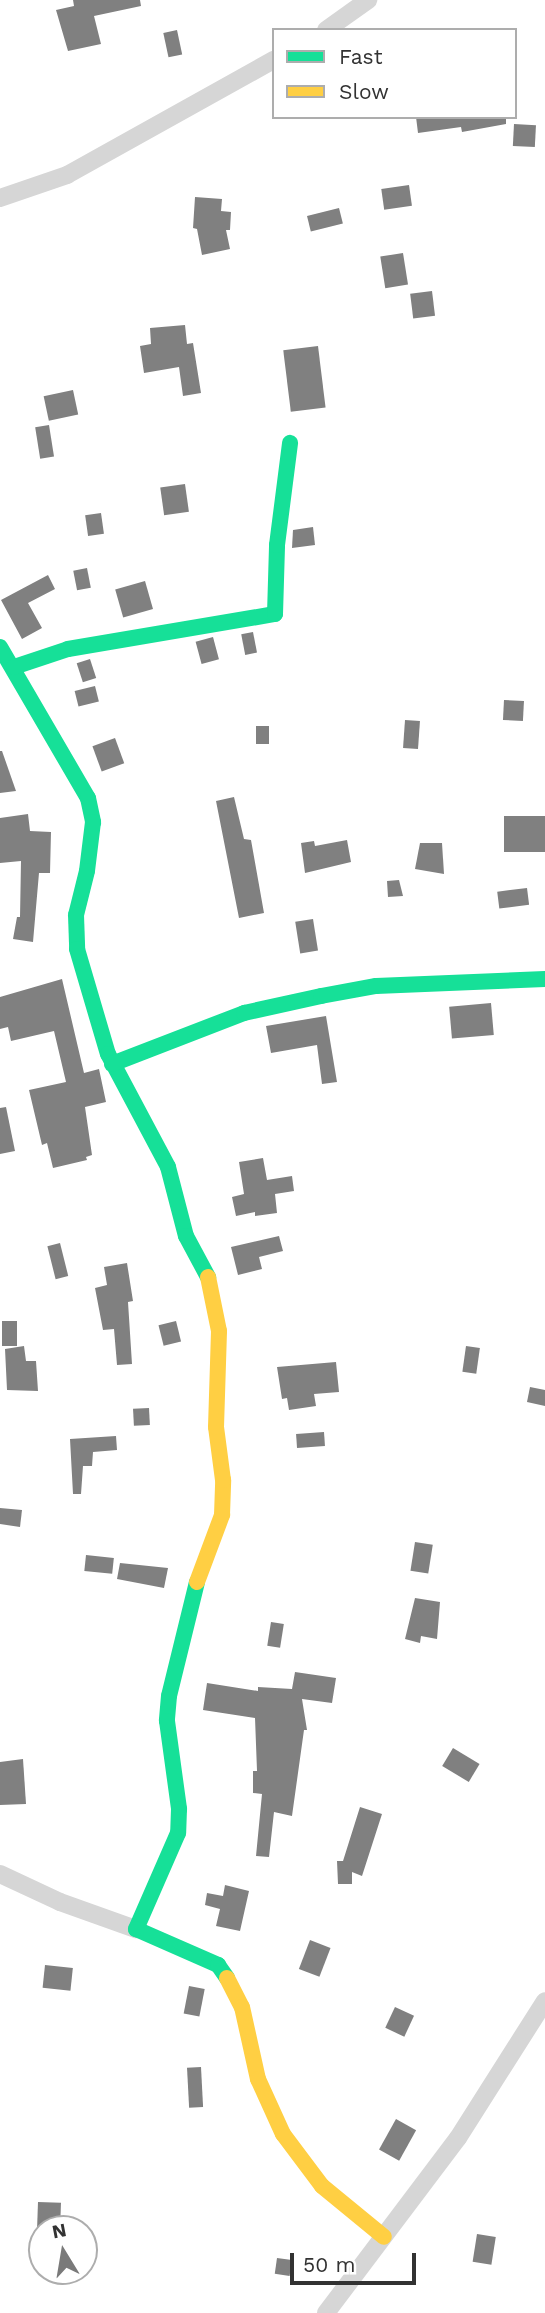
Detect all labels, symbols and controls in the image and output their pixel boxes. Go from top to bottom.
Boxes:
legend [272,28,517,119]
text: Fast [339,44,383,69]
text: Slow [339,79,389,104]
north arrow [28,2215,98,2285]
text: N [50,2218,68,2243]
scale bar [293,2240,419,2284]
text: 50 m [303,2252,355,2277]

